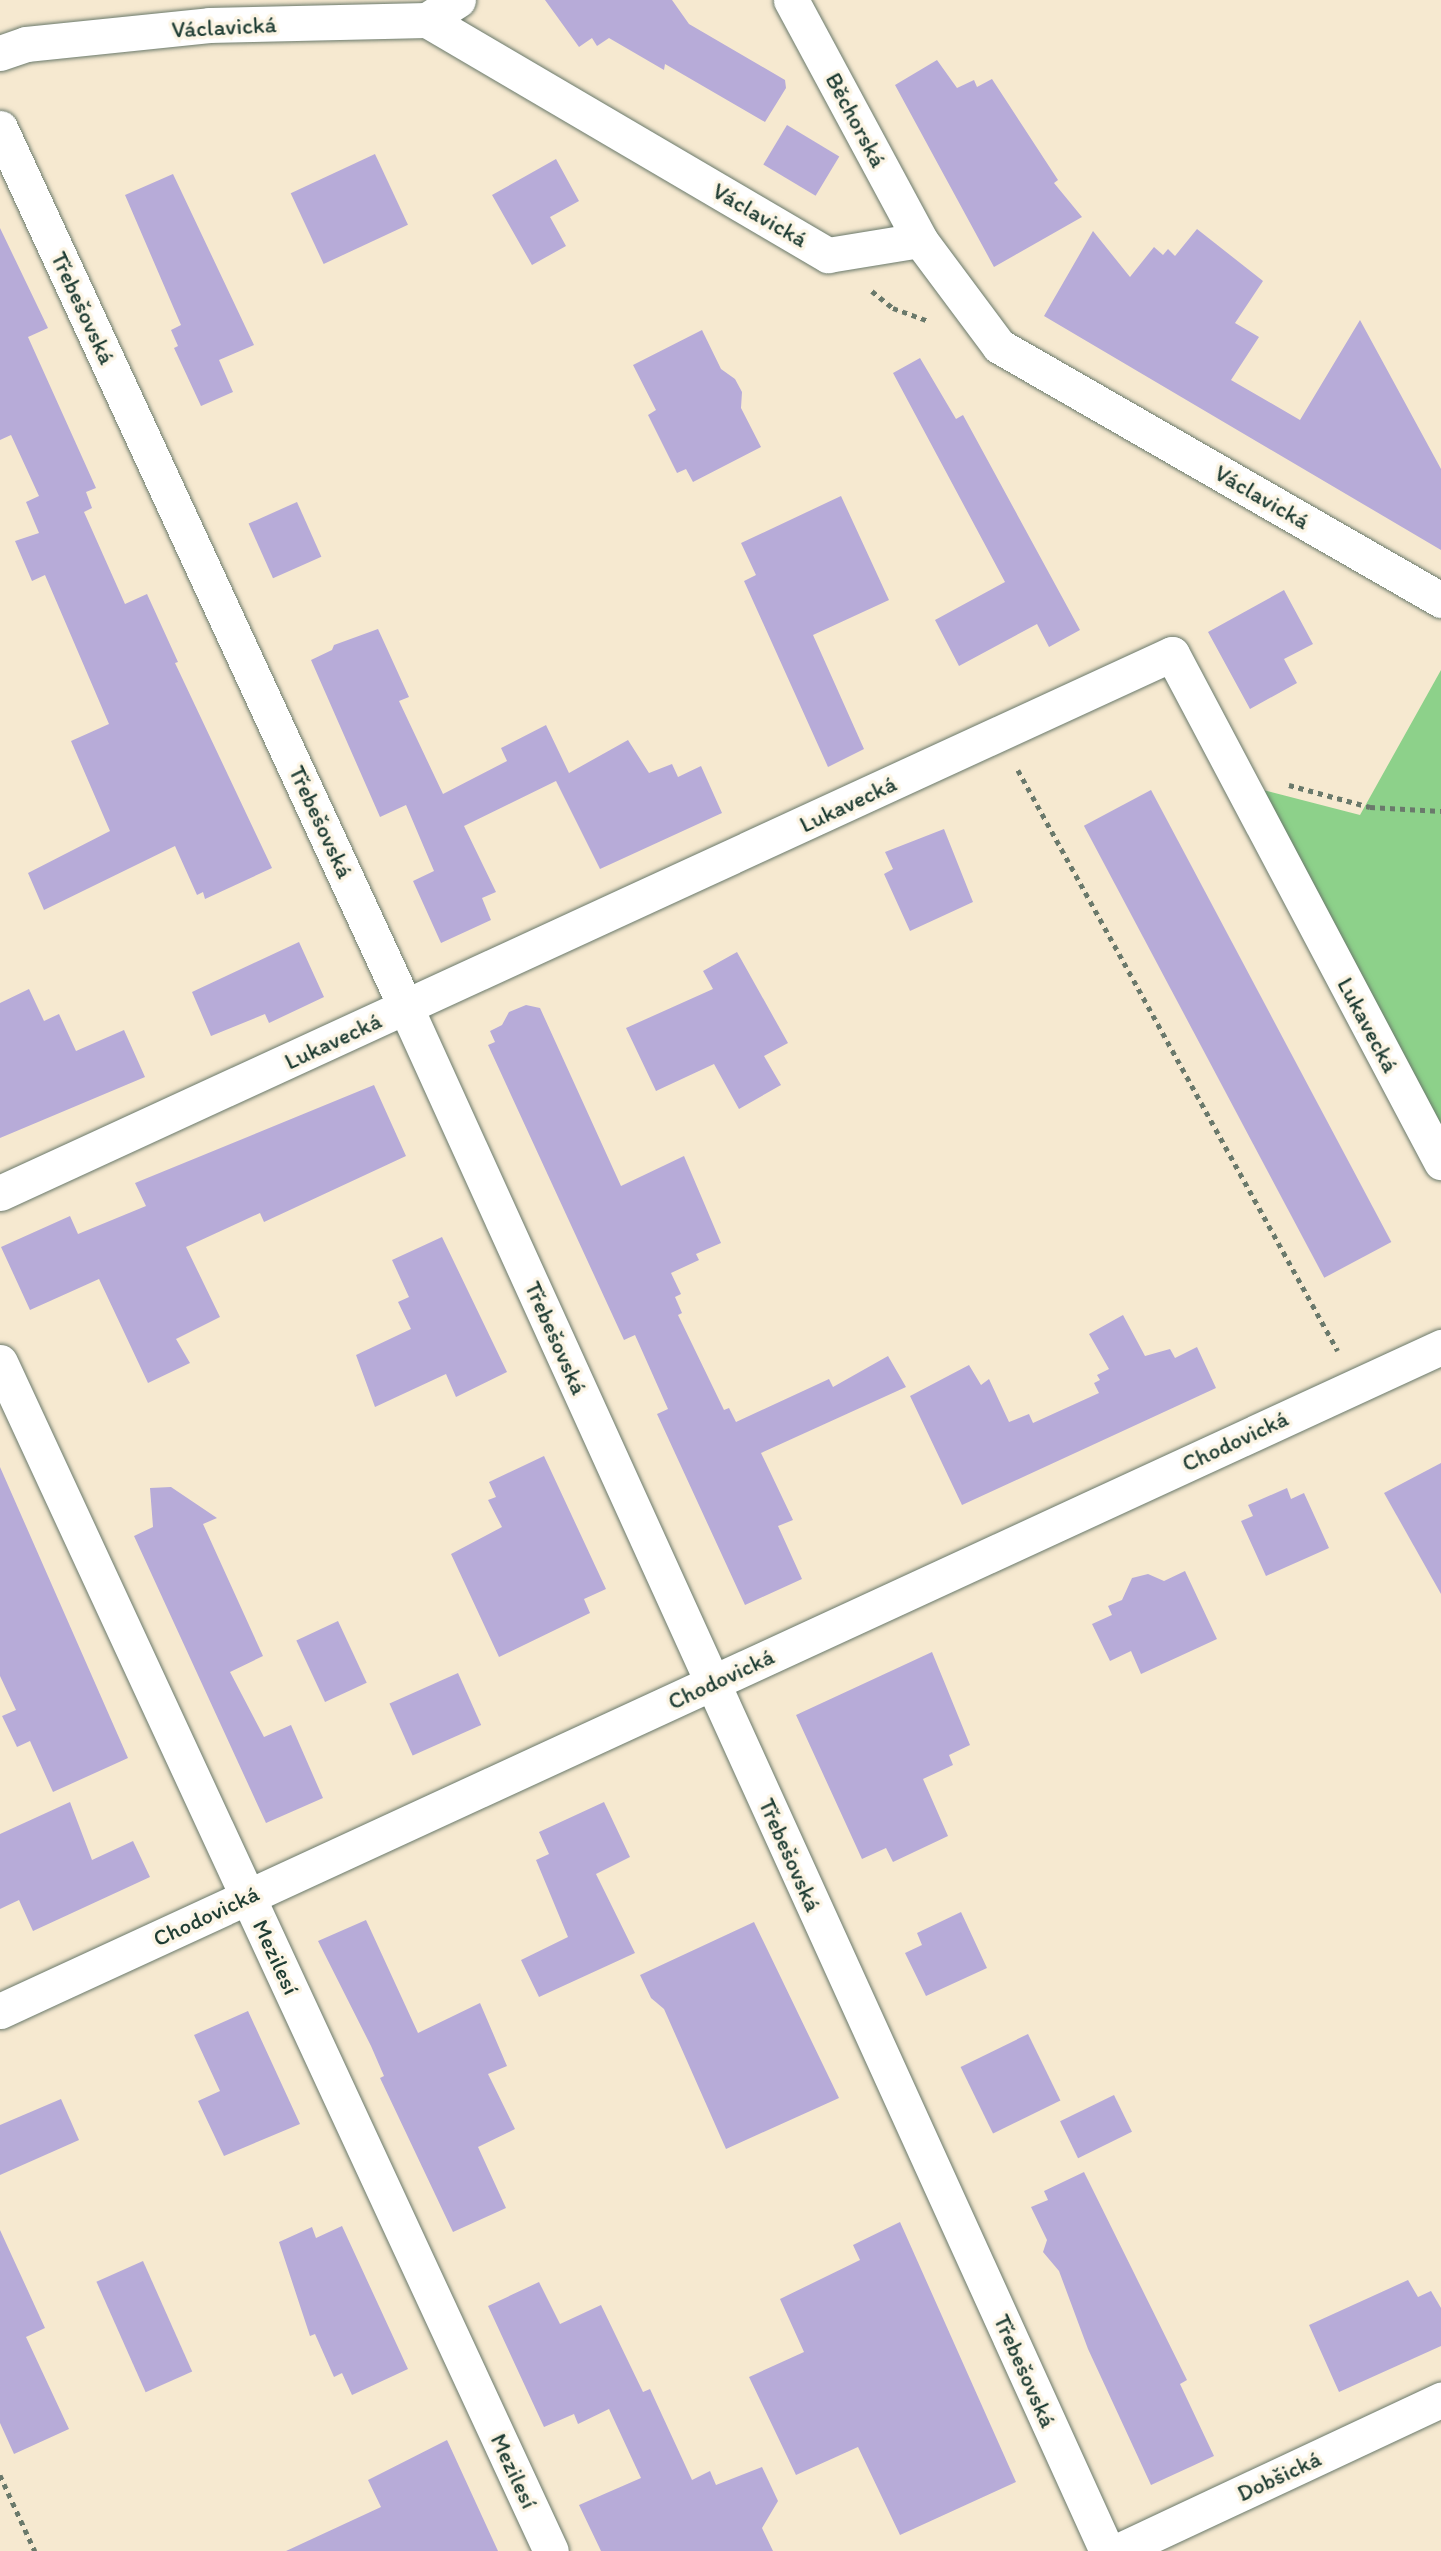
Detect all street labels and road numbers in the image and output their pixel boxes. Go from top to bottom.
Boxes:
street label: Václavická [171,10,277,44]
street label: Běchorská [820,68,892,172]
street label: Václavická [708,177,812,253]
street label: Třebešovská [45,247,121,369]
street label: Václavická [1210,459,1314,535]
street label: Třebešovská [283,761,359,883]
street label: Lukavecká [795,770,901,838]
street label: Lukavecká [1331,973,1405,1077]
street label: Lukavecká [280,1007,386,1075]
street label: Třebešovská [519,1277,593,1399]
street label: Chodovická [1178,1404,1292,1478]
street label: Chodovická [664,1642,778,1716]
street label: Třebešovská [753,1794,827,1916]
street label: Chodovická [149,1879,263,1953]
street label: Mezilesí [247,1915,305,1999]
street label: Třebešovská [988,2310,1062,2432]
street label: Mezilesí [485,2429,543,2513]
street label: Dobšická [1233,2445,1325,2507]

